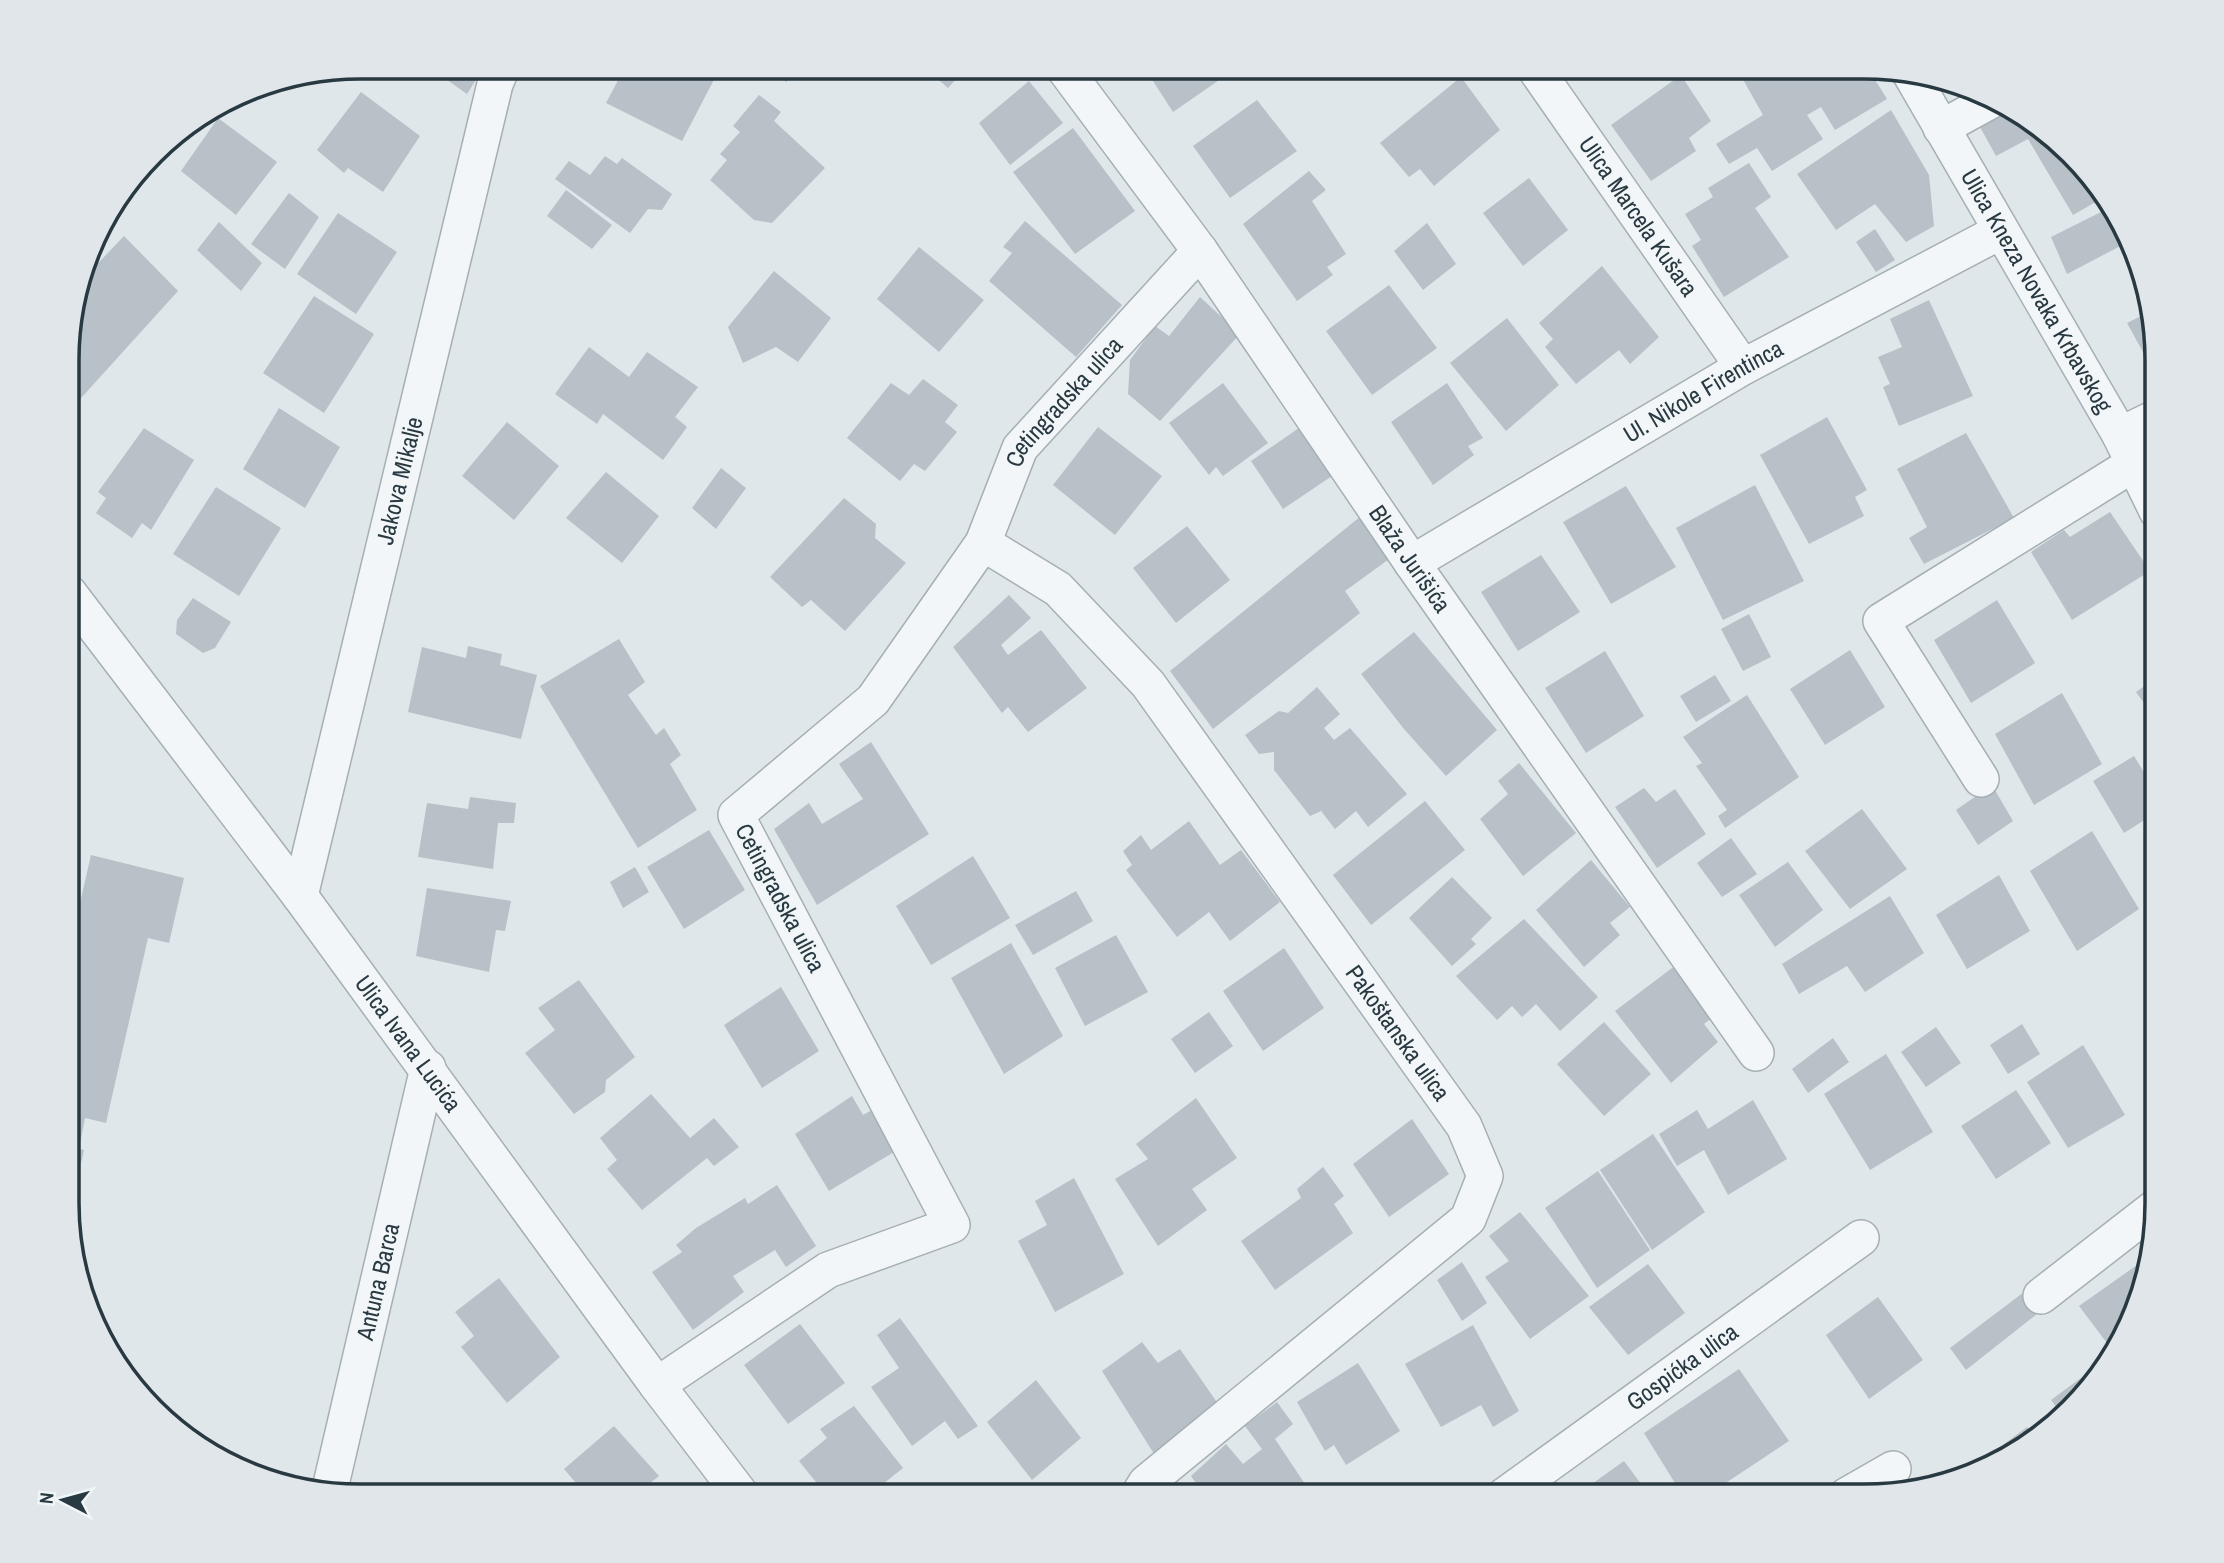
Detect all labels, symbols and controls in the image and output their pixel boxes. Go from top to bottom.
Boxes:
street label: Ulica Marcela Kušara [1572,129,1706,302]
street label: Ulica Kneza Novaka Krbavskog [1954,163,2121,418]
street label: Cetingradska ulica [997,329,1129,471]
street label: Ul. Nikole Firentinca [1617,332,1788,449]
street label: Jakova Mikalje [368,414,430,548]
street label: Blaža Jurišića [1362,498,1459,619]
street label: Cetingradska ulica [728,818,834,978]
street label: Pakoštanska ulica [1339,958,1458,1107]
street label: Ulica Ivana Lucića [348,968,469,1118]
street label: Antuna Barca [348,1220,406,1344]
street label: Gospićka ulica [1620,1315,1744,1417]
north arrow [28,1465,98,1535]
text: N [33,1491,60,1505]

